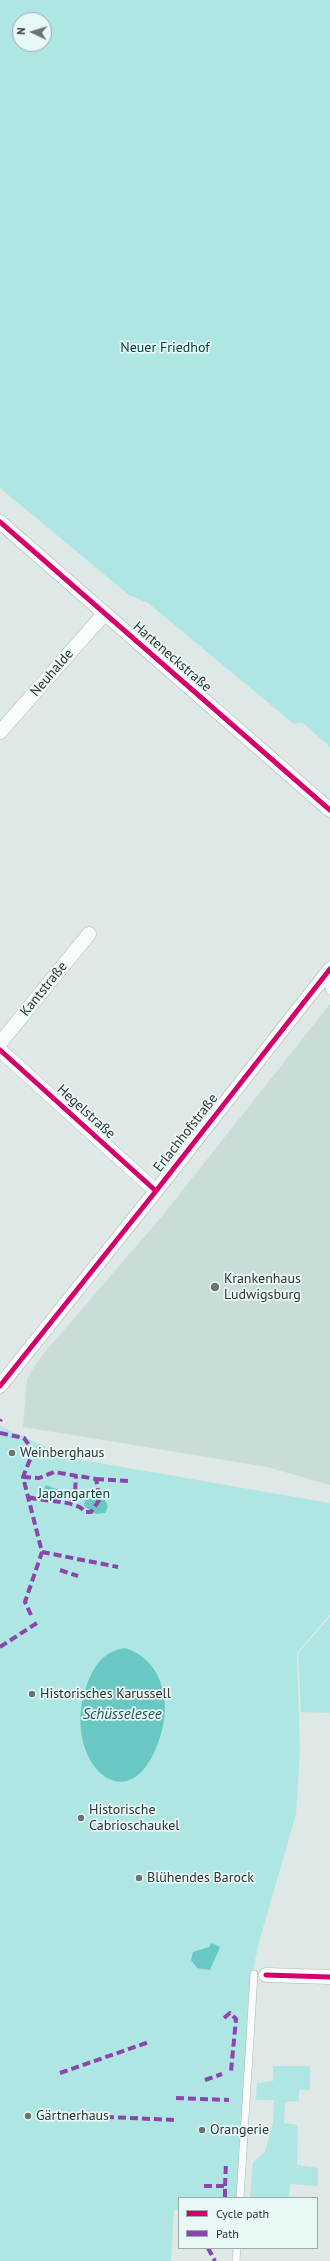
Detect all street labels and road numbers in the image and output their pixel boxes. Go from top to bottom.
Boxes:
street label: Harteneckstraße [129,618,215,696]
street label: Neuhalde [27,646,77,700]
street label: Kantstraße [17,958,71,1020]
street label: Hegelstraße [53,1081,119,1143]
street label: Erlachhofstraße [150,1091,222,1175]

